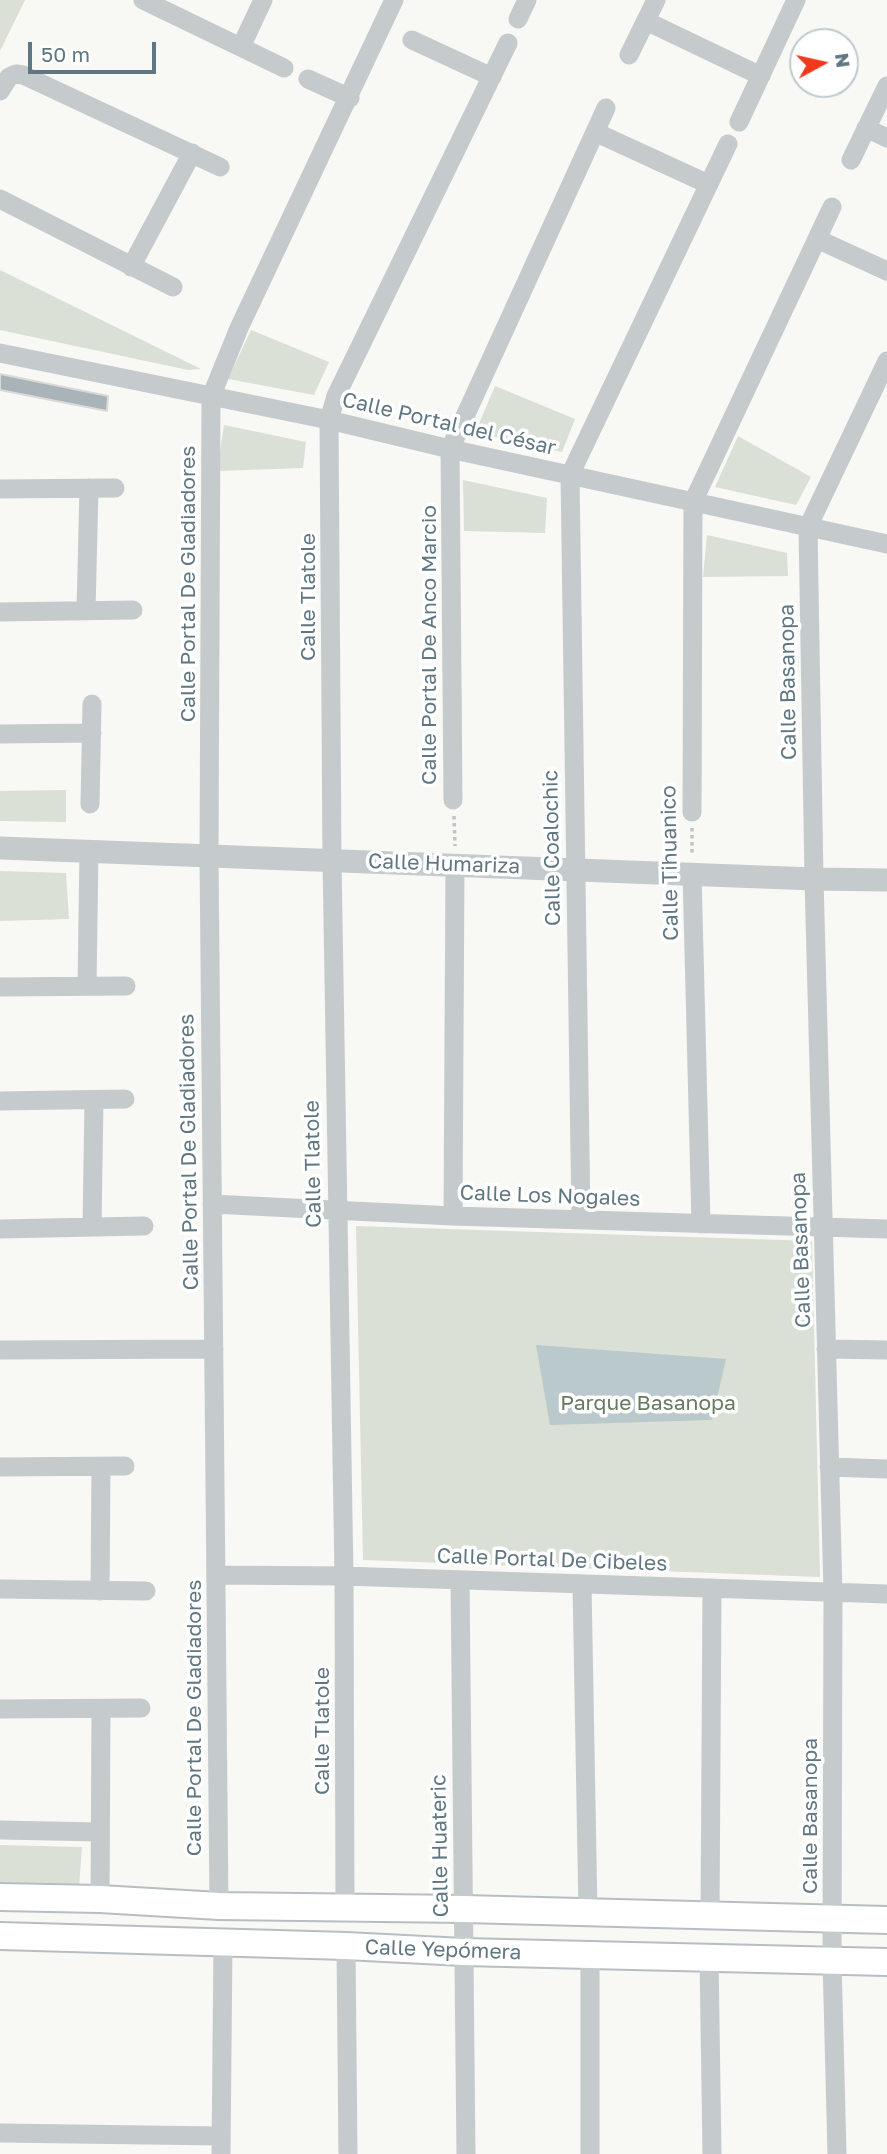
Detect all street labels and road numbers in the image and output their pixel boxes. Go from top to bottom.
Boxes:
street label: Calle Portal del César [340,387,558,461]
street label: Calle Portal De Gladiadores [175,446,201,722]
street label: Calle Portal De Anco Marcio [416,505,442,785]
street label: Calle Tlatole [295,533,321,661]
street label: Calle Basanopa [774,604,802,760]
street label: Calle Coalochic [538,770,566,926]
street label: Calle Tihuanico [656,785,684,941]
street label: Calle Humariza [367,849,521,879]
street label: Calle Portal De Gladiadores [174,1014,204,1290]
street label: Calle Tlatole [299,1100,327,1228]
street label: Calle Basanopa [786,1172,816,1328]
street label: Calle Los Nogales [459,1180,641,1212]
street label: Calle Portal De Cibeles [436,1543,668,1577]
street label: Calle Portal De Gladiadores [181,1580,207,1856]
street label: Calle Tlatole [309,1667,335,1795]
street label: Calle Basanopa [797,1738,823,1894]
street label: Calle Huateric [426,1774,454,1918]
street label: Calle Yepómera [364,1935,522,1965]

